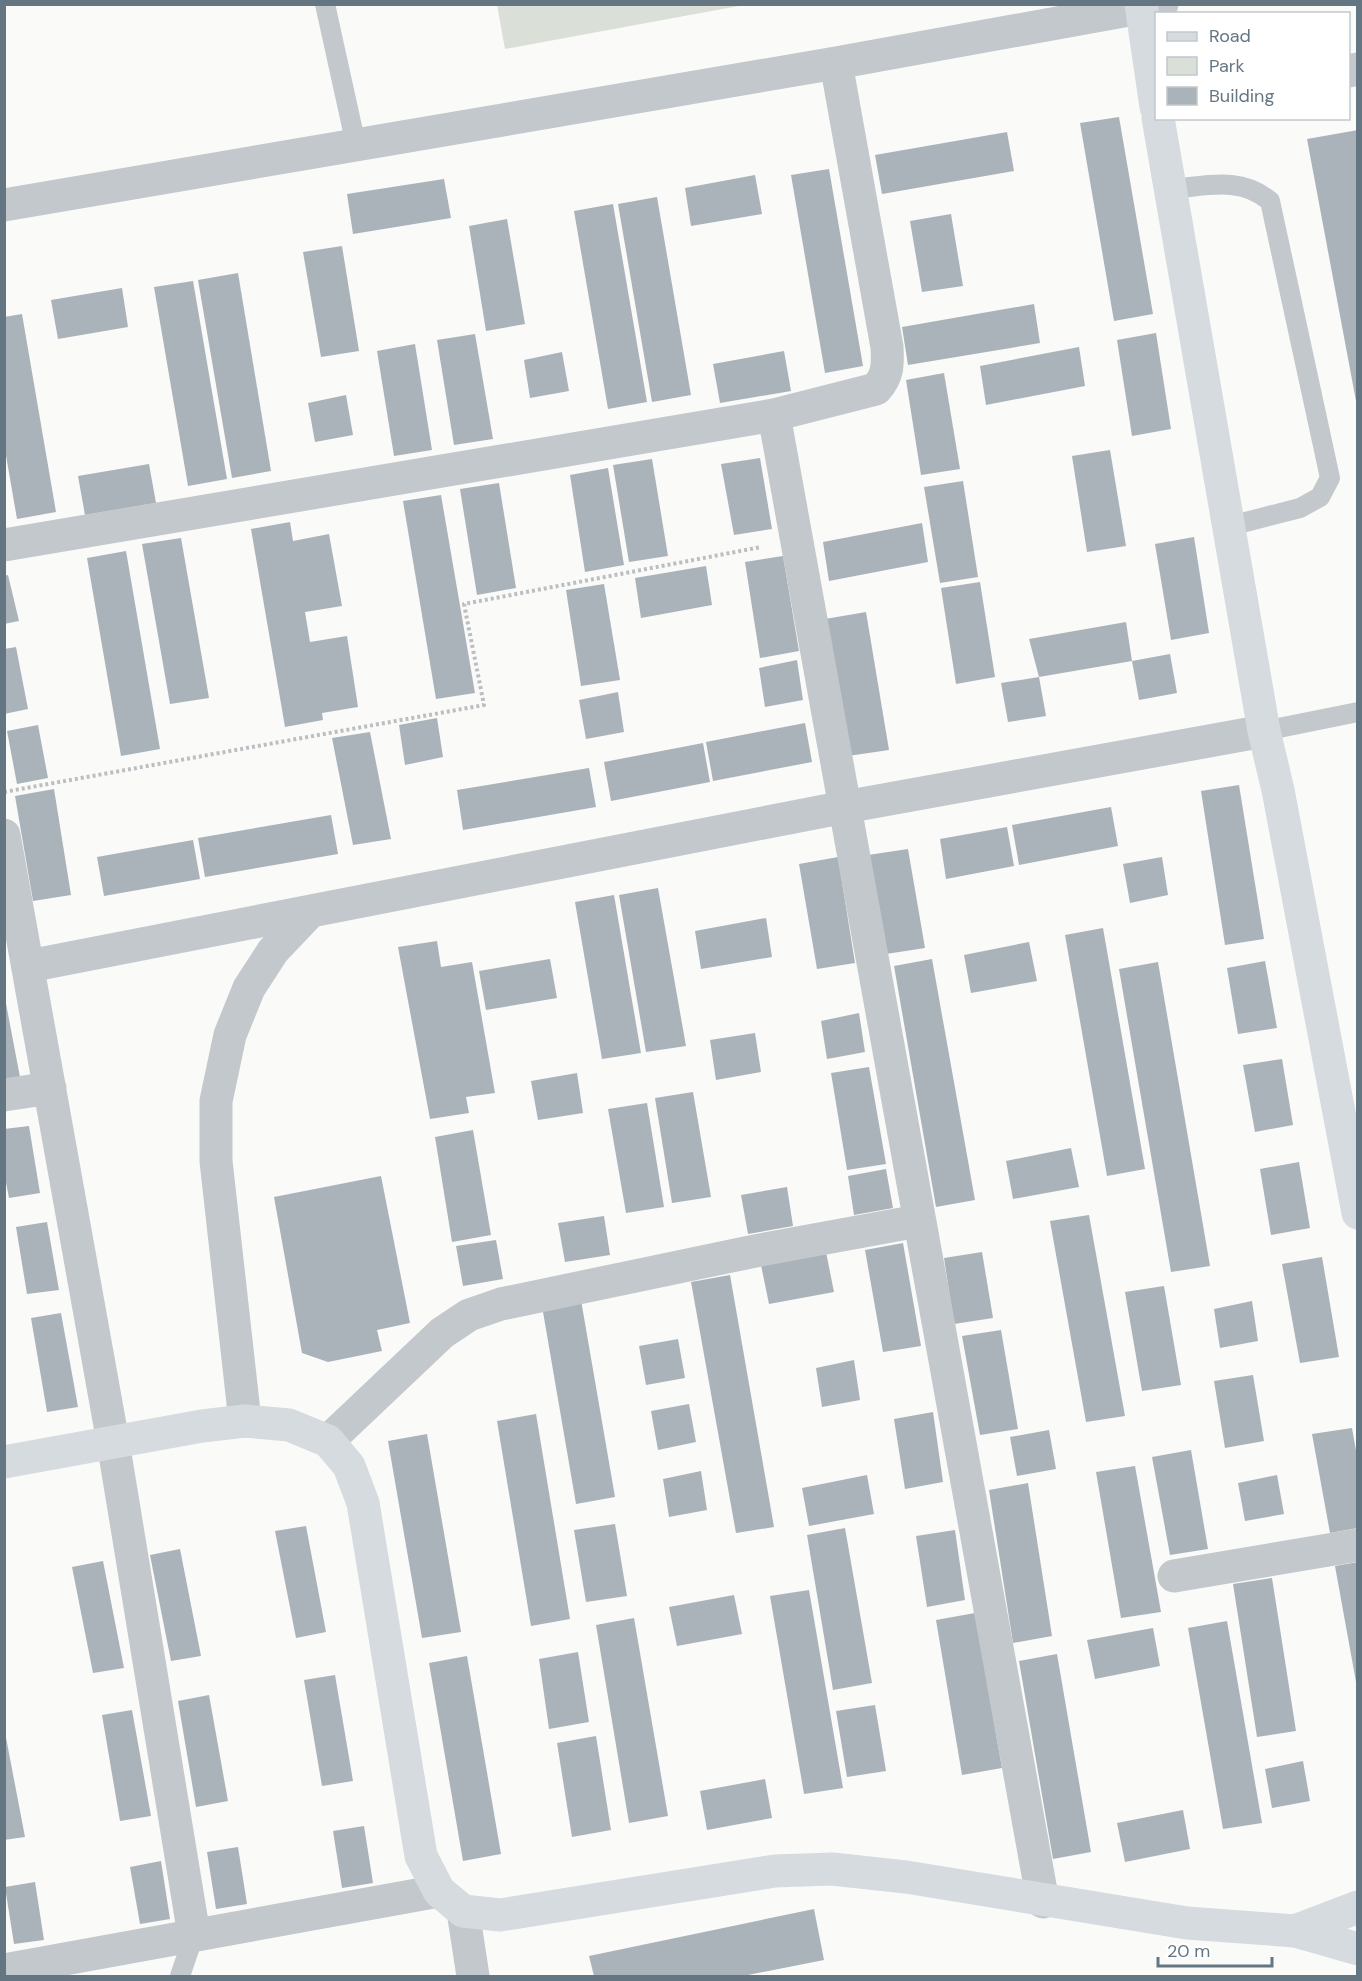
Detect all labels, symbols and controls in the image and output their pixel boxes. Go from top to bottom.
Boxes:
legend [1155,12,1350,120]
text: Road [1209,24,1251,48]
text: Park [1209,54,1245,78]
text: Building [1209,84,1274,108]
scale bar [1158,1930,1272,1968]
text: 20 m [1167,1939,1210,1963]

